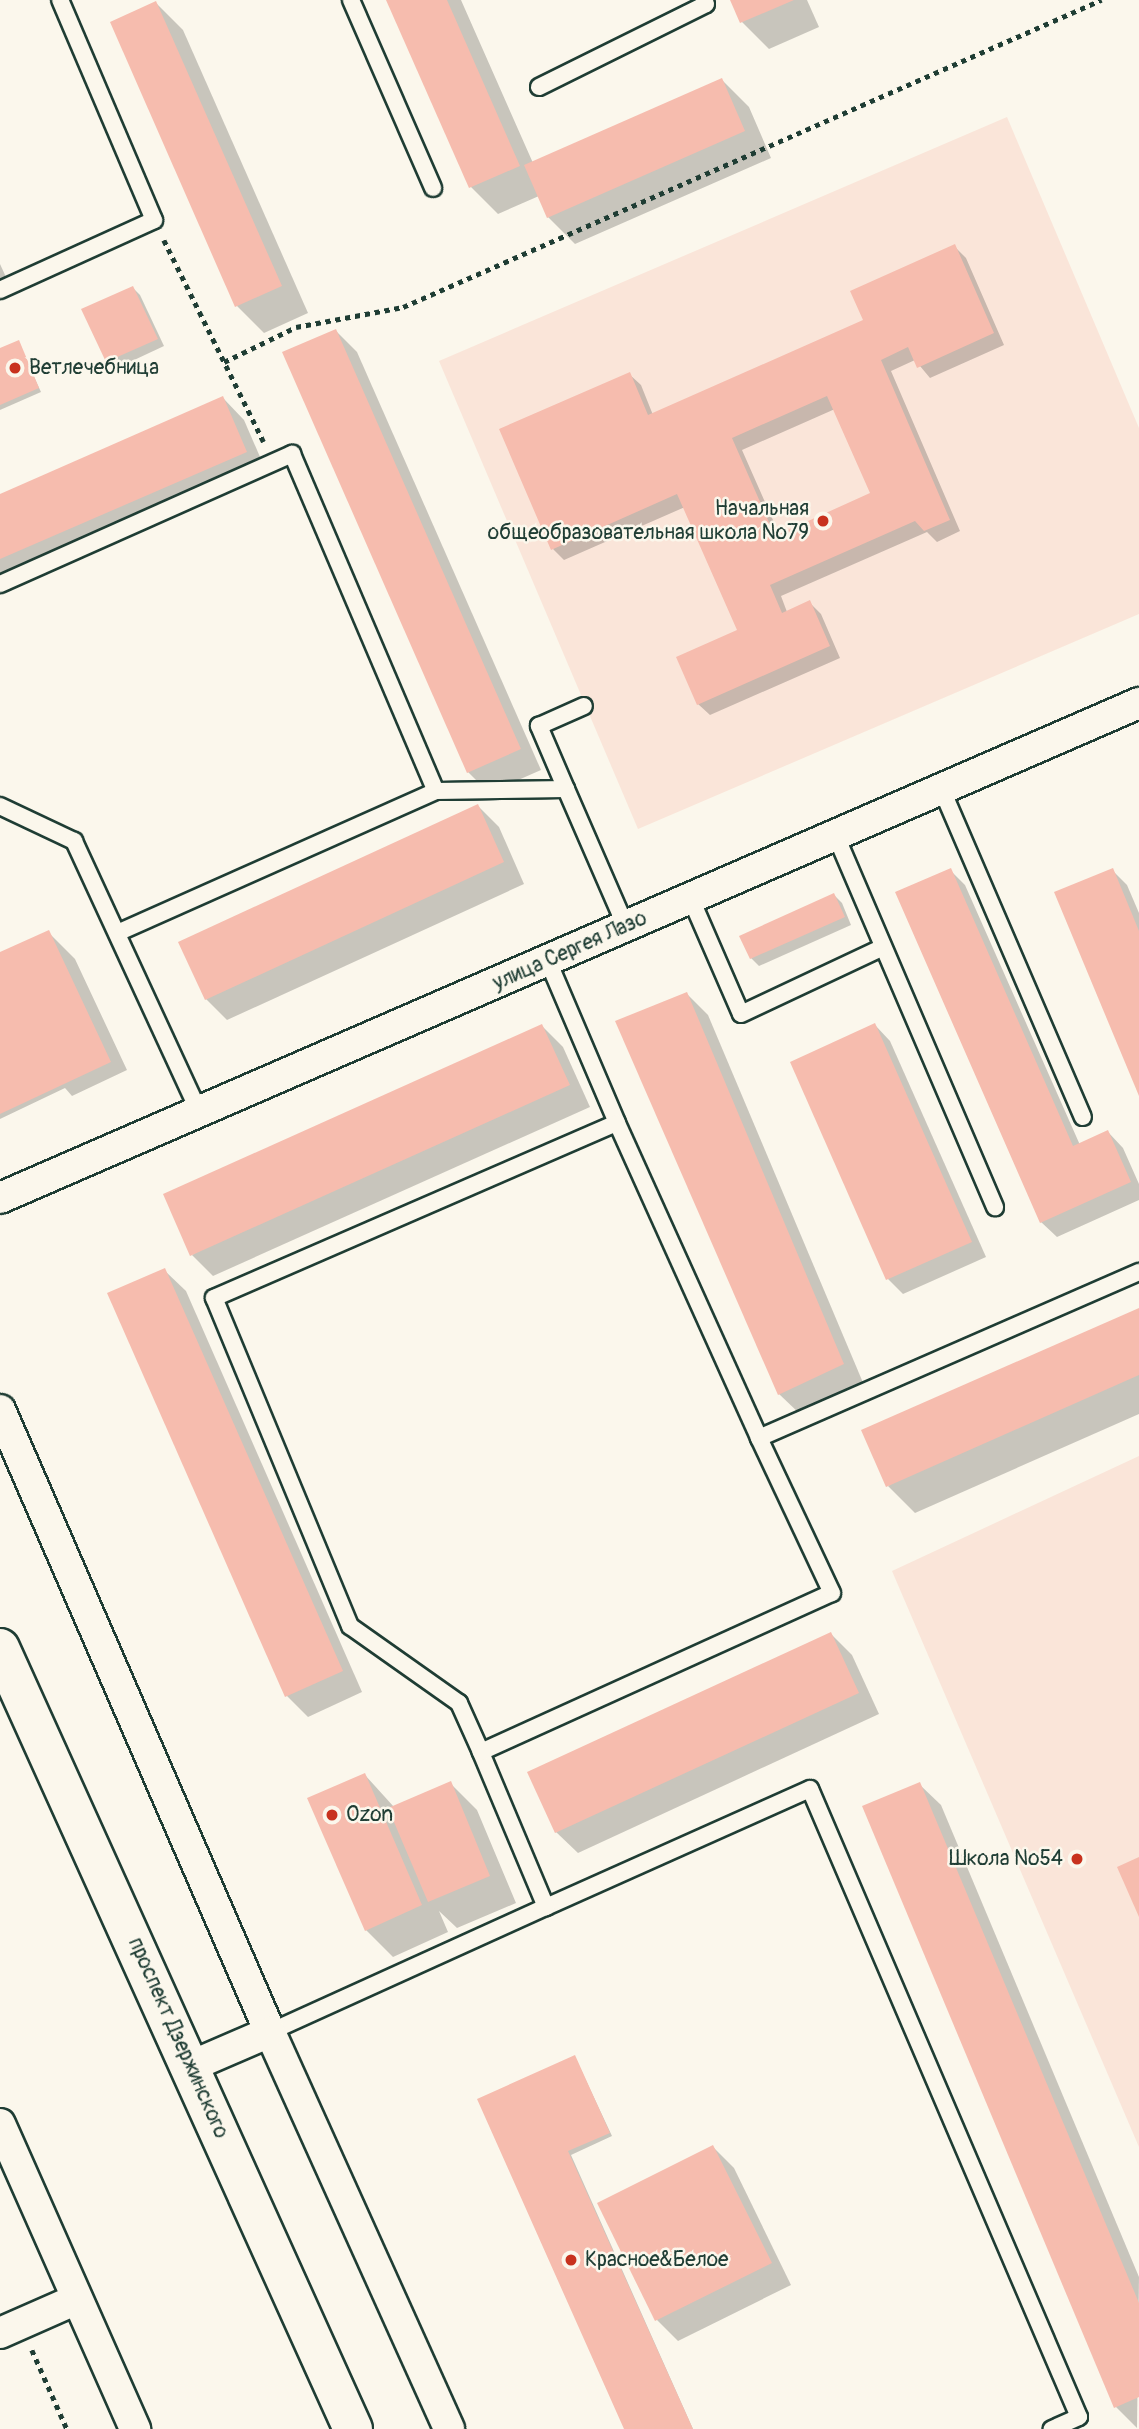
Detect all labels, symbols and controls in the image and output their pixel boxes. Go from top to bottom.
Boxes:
place label: Ветлечебница [29,355,159,381]
marker: Ветлечебница [7,360,23,376]
place label: Начальная общеобразовательная школа №79 [488,496,809,546]
marker: Начальная общеобразовательная школа №79 [815,513,831,529]
street label: улица Сергея Лазо [489,906,651,996]
place label: Ozon [346,1802,393,1828]
marker: Ozon [324,1807,340,1823]
place label: Школа №54 [949,1846,1063,1872]
marker: Школа №54 [1069,1851,1085,1867]
street label: проспект Дзержинского [122,1934,234,2142]
place label: Красное&Белое [585,2247,728,2273]
marker: Красное&Белое [563,2252,579,2268]

